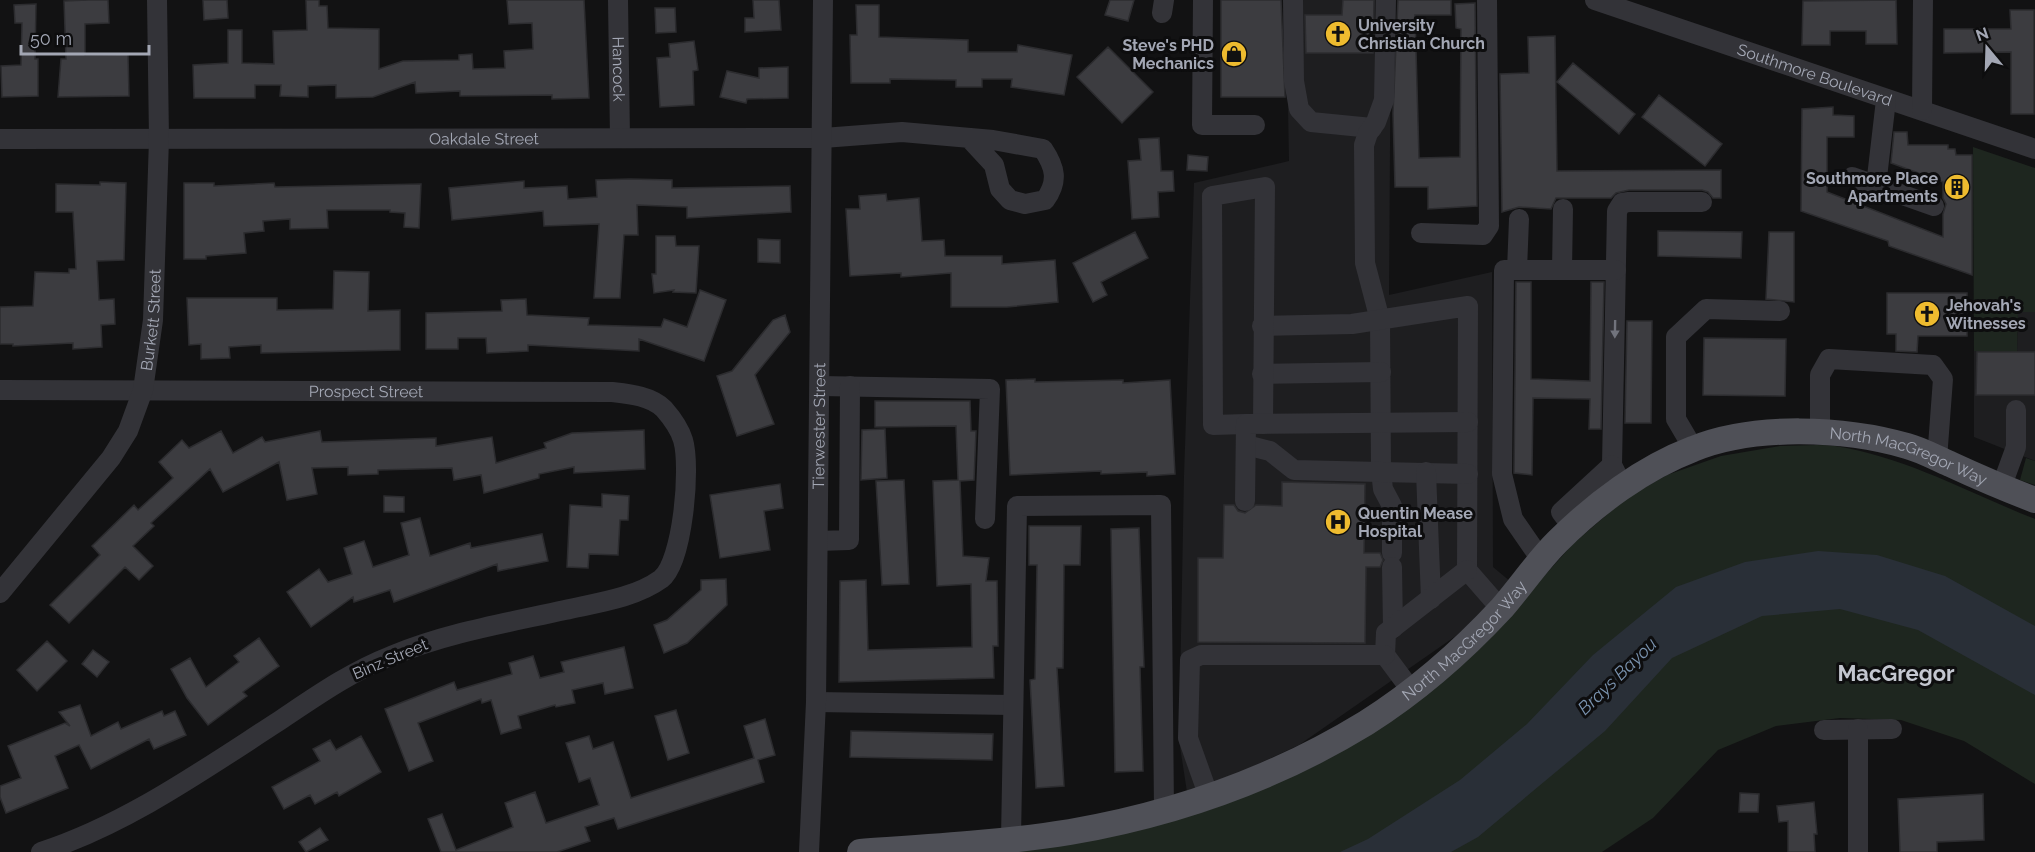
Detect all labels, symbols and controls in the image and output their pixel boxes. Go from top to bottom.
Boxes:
place label: University Christian Church [1358,16,1485,53]
scale bar [21,18,148,56]
north arrow [1957,18,2017,78]
church icon: University Christian Church [1323,19,1353,49]
text: N [1973,23,1991,45]
text: 50 m [30,28,72,49]
street label: Hancock [609,36,629,102]
place label: Steve's PHD Mechanics [1122,36,1214,73]
shop icon: Steve's PHD Mechanics [1219,39,1249,69]
street label: Southmore Boulevard [1735,39,1895,109]
street label: Oakdale Street [429,129,540,148]
place label: Southmore Place Apartments [1806,169,1938,206]
building icon: Southmore Place Apartments [1942,172,1972,202]
street label: Burkett Street [136,268,164,372]
place label: Jehovah's Witnesses [1946,296,2026,333]
church icon: Jehovah's Witnesses [1912,299,1942,329]
one-way arrow [1610,319,1620,338]
street label: Tierwester Street [809,362,829,490]
street label: Prospect Street [309,382,424,401]
street label: North MacGregor Way [1829,423,1990,489]
place label: Quentin Mease Hospital [1358,504,1473,541]
hospital icon: Quentin Mease Hospital [1323,507,1353,537]
street label: North MacGregor Way [1398,576,1530,704]
water label: Brays Bayou [1573,633,1661,719]
street label: Binz Street [350,634,431,683]
district label: MacGregor [1837,660,1955,686]

